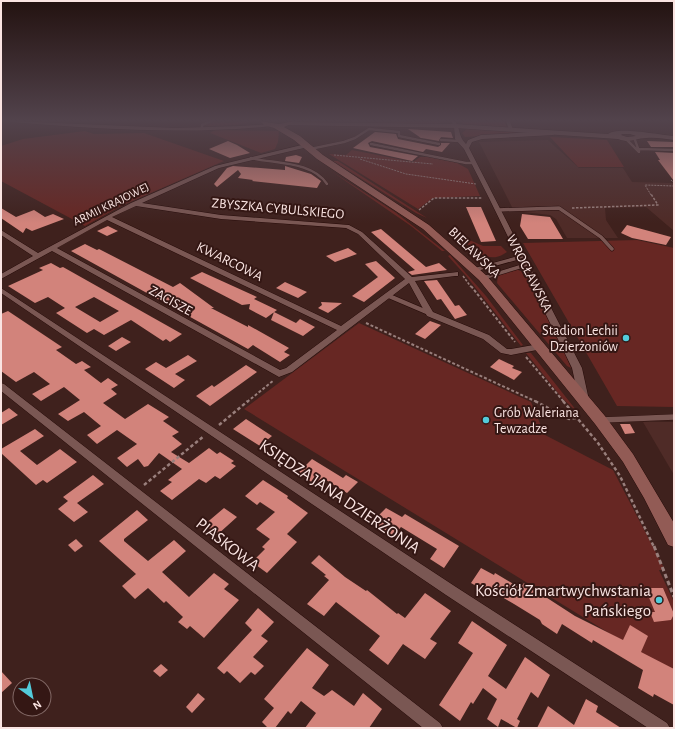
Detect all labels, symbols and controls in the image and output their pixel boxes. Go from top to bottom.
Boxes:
street label: ARMII KRAJOWEJ [71,180,151,228]
street label: ZBYSZKA CYBULSKIEGO [211,196,345,222]
street label: BIELAWSKA [446,225,503,281]
street label: WROCŁAWSKA [504,233,555,314]
street label: KWARCOWA [194,240,265,284]
street label: ZACISZE [147,283,195,319]
place label: Stadion Lechii Dzierżoniów [542,324,619,354]
marker: Stadion Lechii Dzierżoniów [621,333,631,343]
place label: Grób Waleriana Tewzadze [494,406,580,436]
marker: Grób Waleriana Tewzadze [481,415,491,425]
street label: KSIĘDZA JANA DZIERŻONIA [256,435,424,557]
street label: PIASKOWA [193,515,263,574]
place label: Kościół Zmartwychwstania Pańskiego [475,582,651,619]
marker: Kościół Zmartwychwstania Pańskiego [654,595,664,605]
north arrow [12,677,52,717]
text: N [31,698,43,712]

